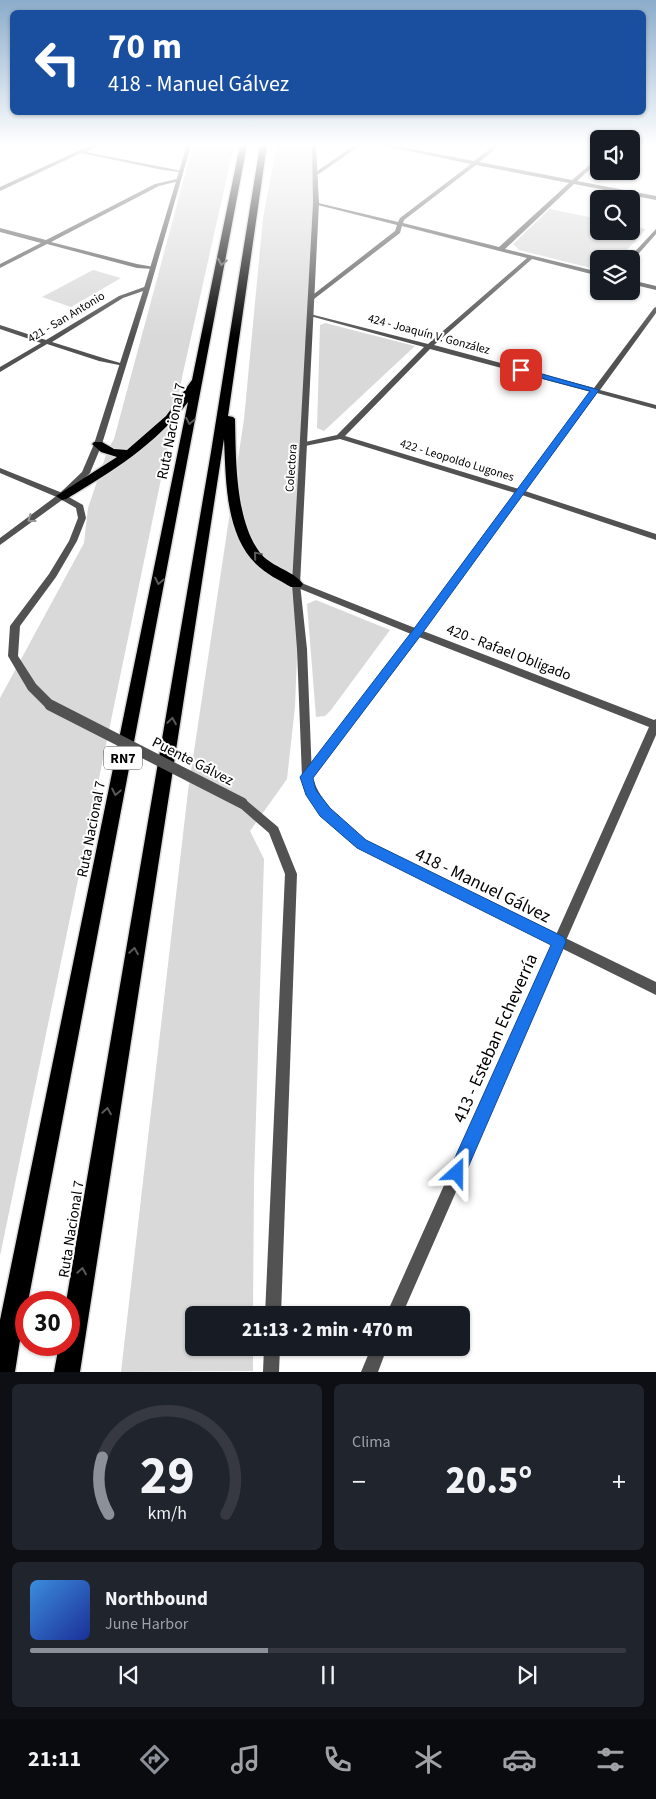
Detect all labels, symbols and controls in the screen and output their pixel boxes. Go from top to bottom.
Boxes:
text: 70 m [108,22,182,72]
icon: left [25,30,90,95]
text: 418 - Manuel Gálvez [108,68,289,100]
map controls [590,130,640,300]
button: sound [590,130,640,180]
button: search [590,190,640,240]
button: layers [590,250,640,300]
one-way arrow [217,257,227,266]
street label: 421 - San Antonio [24,288,108,347]
street label: 424 - Joaquín V. González [366,310,492,359]
pin [500,349,542,391]
icon: arrive [507,356,535,384]
street label: Ruta Nacional 7 [152,381,191,481]
one-way arrow [186,417,196,426]
street label: 422 - Leopoldo Lugones [398,435,516,486]
street label: Colectora [281,443,302,493]
one-way arrow [27,513,37,522]
one-way arrow [254,552,263,561]
one-way arrow [154,576,164,585]
street label: 420 - Rafael Obligado [443,619,574,686]
one-way arrow [167,717,177,726]
street label: Puente Gálvez [148,732,237,791]
road number: RN7 [104,746,142,770]
street label: Ruta Nacional 7 [72,779,111,879]
one-way arrow [112,787,122,796]
street label: 418 - Manuel Gálvez [411,842,555,929]
one-way arrow [128,946,138,955]
street label: 413 - Esteban Echeverría [447,950,544,1127]
one-way arrow [102,1107,112,1115]
position arrow [430,1146,482,1198]
street label: Ruta Nacional 7 [53,1179,90,1279]
one-way arrow [77,1267,87,1276]
speed limit sign: 30 [15,1291,80,1356]
text: 21:13 · 2 min · 470 m [242,1317,413,1344]
text: Clima [352,1431,390,1453]
text: 29 [140,1440,194,1514]
text: 20.5° [446,1454,532,1508]
text: − [352,1462,366,1502]
text: + [612,1462,626,1502]
text: km/h [147,1501,187,1526]
text: Northbound [105,1586,208,1613]
text: June Harbor [105,1613,188,1635]
icon: previous [115,1661,143,1689]
icon: pause [314,1661,342,1689]
icon: next [513,1661,541,1689]
icon: directions [137,1742,172,1777]
icon: music [228,1742,263,1777]
icon: phone [320,1742,355,1777]
icon: climate [411,1742,446,1777]
icon: car [502,1742,537,1777]
icon: filters [593,1742,628,1777]
text: 21:11 [28,1743,81,1775]

